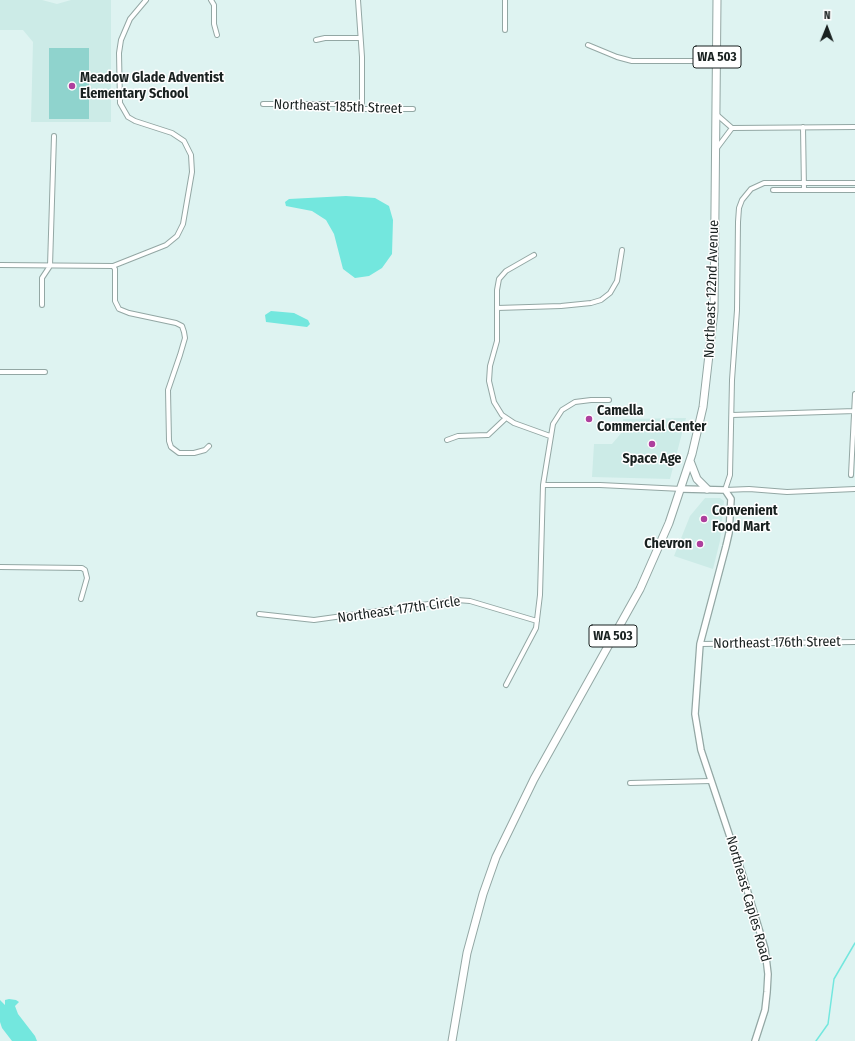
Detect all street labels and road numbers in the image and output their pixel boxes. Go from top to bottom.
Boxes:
road number: WA 503 [693,46,741,68]
street label: Northeast 185th Street [273,96,403,118]
street label: Northeast 122nd Avenue [701,220,723,358]
street label: Northeast 177th Circle [337,593,461,627]
road number: WA 503 [589,625,637,647]
street label: Northeast 176th Street [713,633,841,653]
street label: Northeast Caples Road [722,834,774,964]

